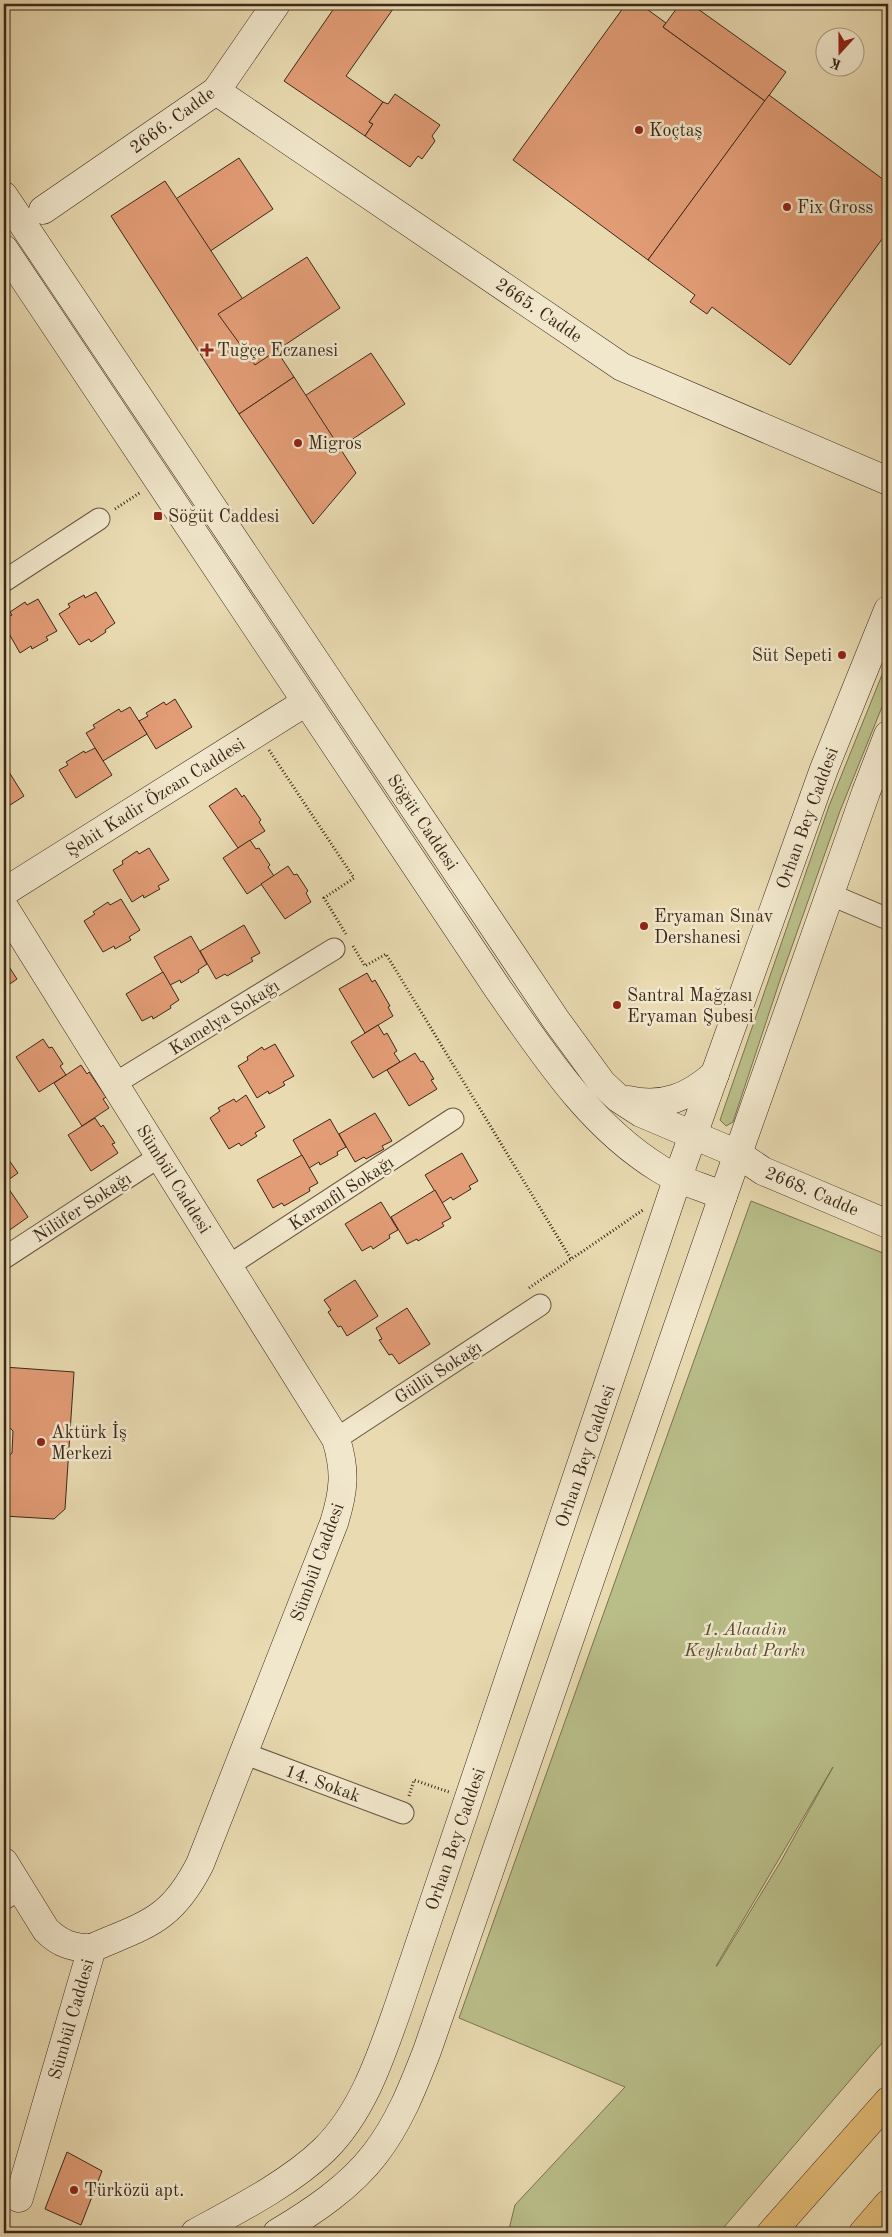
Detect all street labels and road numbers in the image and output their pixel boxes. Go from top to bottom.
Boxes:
street label: 2666. Cadde [127,84,218,157]
street label: 2665. Cadde [492,275,585,346]
street label: Şehit Kadir Özcan Caddesi [61,732,248,860]
street label: Orhan Bey Caddesi [774,745,842,892]
street label: Söğüt Caddesi [384,771,461,874]
street label: Kamelya Sokağı [166,977,283,1059]
street label: Sümbül Caddesi [133,1122,214,1237]
street label: Karanfil Sokağı [286,1153,397,1234]
street label: 2668. Cadde [762,1164,861,1220]
street label: Nilüfer Sokağı [30,1170,135,1246]
street label: Güllü Sokağı [392,1338,485,1408]
street label: Orhan Bey Caddesi [553,1383,619,1530]
street label: Sümbül Caddesi [288,1501,348,1624]
street label: 14. Sokak [283,1762,363,1806]
street label: Orhan Bey Caddesi [423,1766,489,1913]
street label: Sümbül Caddesi [46,1957,98,2082]

